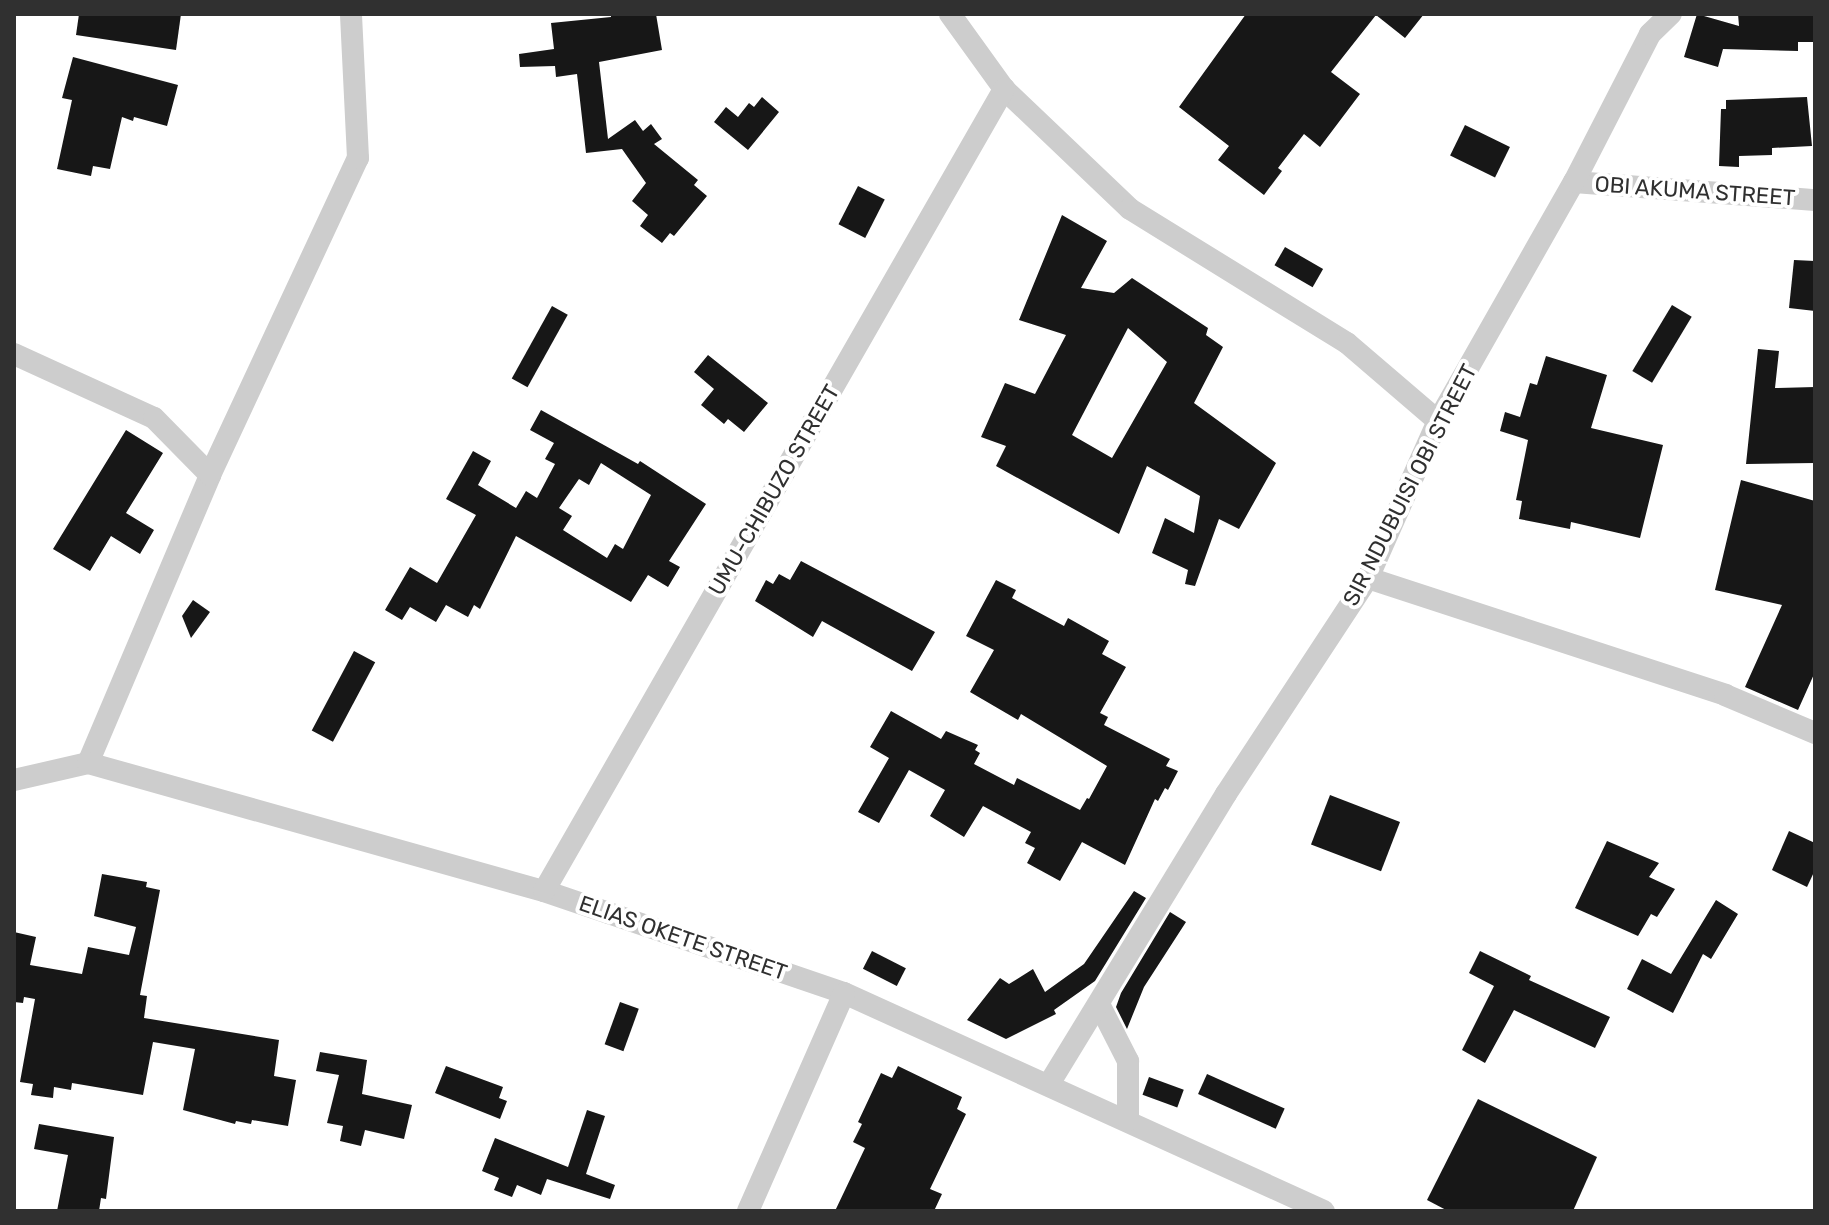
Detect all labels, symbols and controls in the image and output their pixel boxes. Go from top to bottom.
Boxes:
street label: OBI AKUMA STREET [1593,171,1797,211]
street label: SIR NDUBUISI OBI STREET [1337,360,1483,610]
street label: UMU-CHIBUZO STREET [703,380,845,600]
street label: ELIAS OKETE STREET [576,890,790,986]

